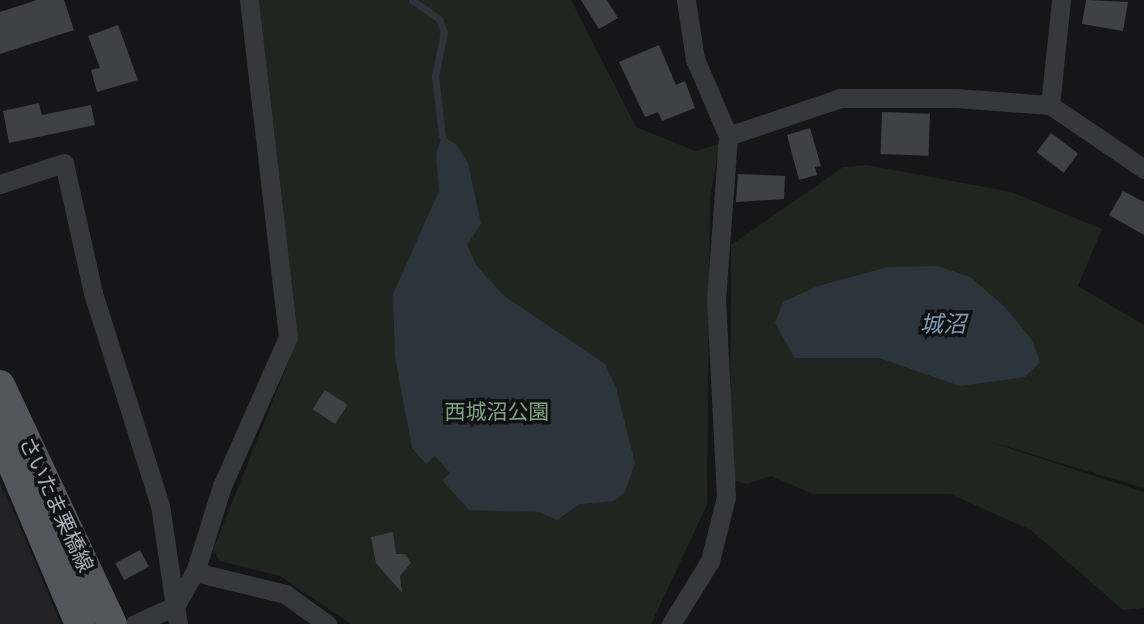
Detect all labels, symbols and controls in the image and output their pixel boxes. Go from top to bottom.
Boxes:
water label: 城沼 [920,310,966,338]
park label: 西城沼公園 [445,398,549,424]
street label: さいたま栗橋線 [15,432,99,576]

